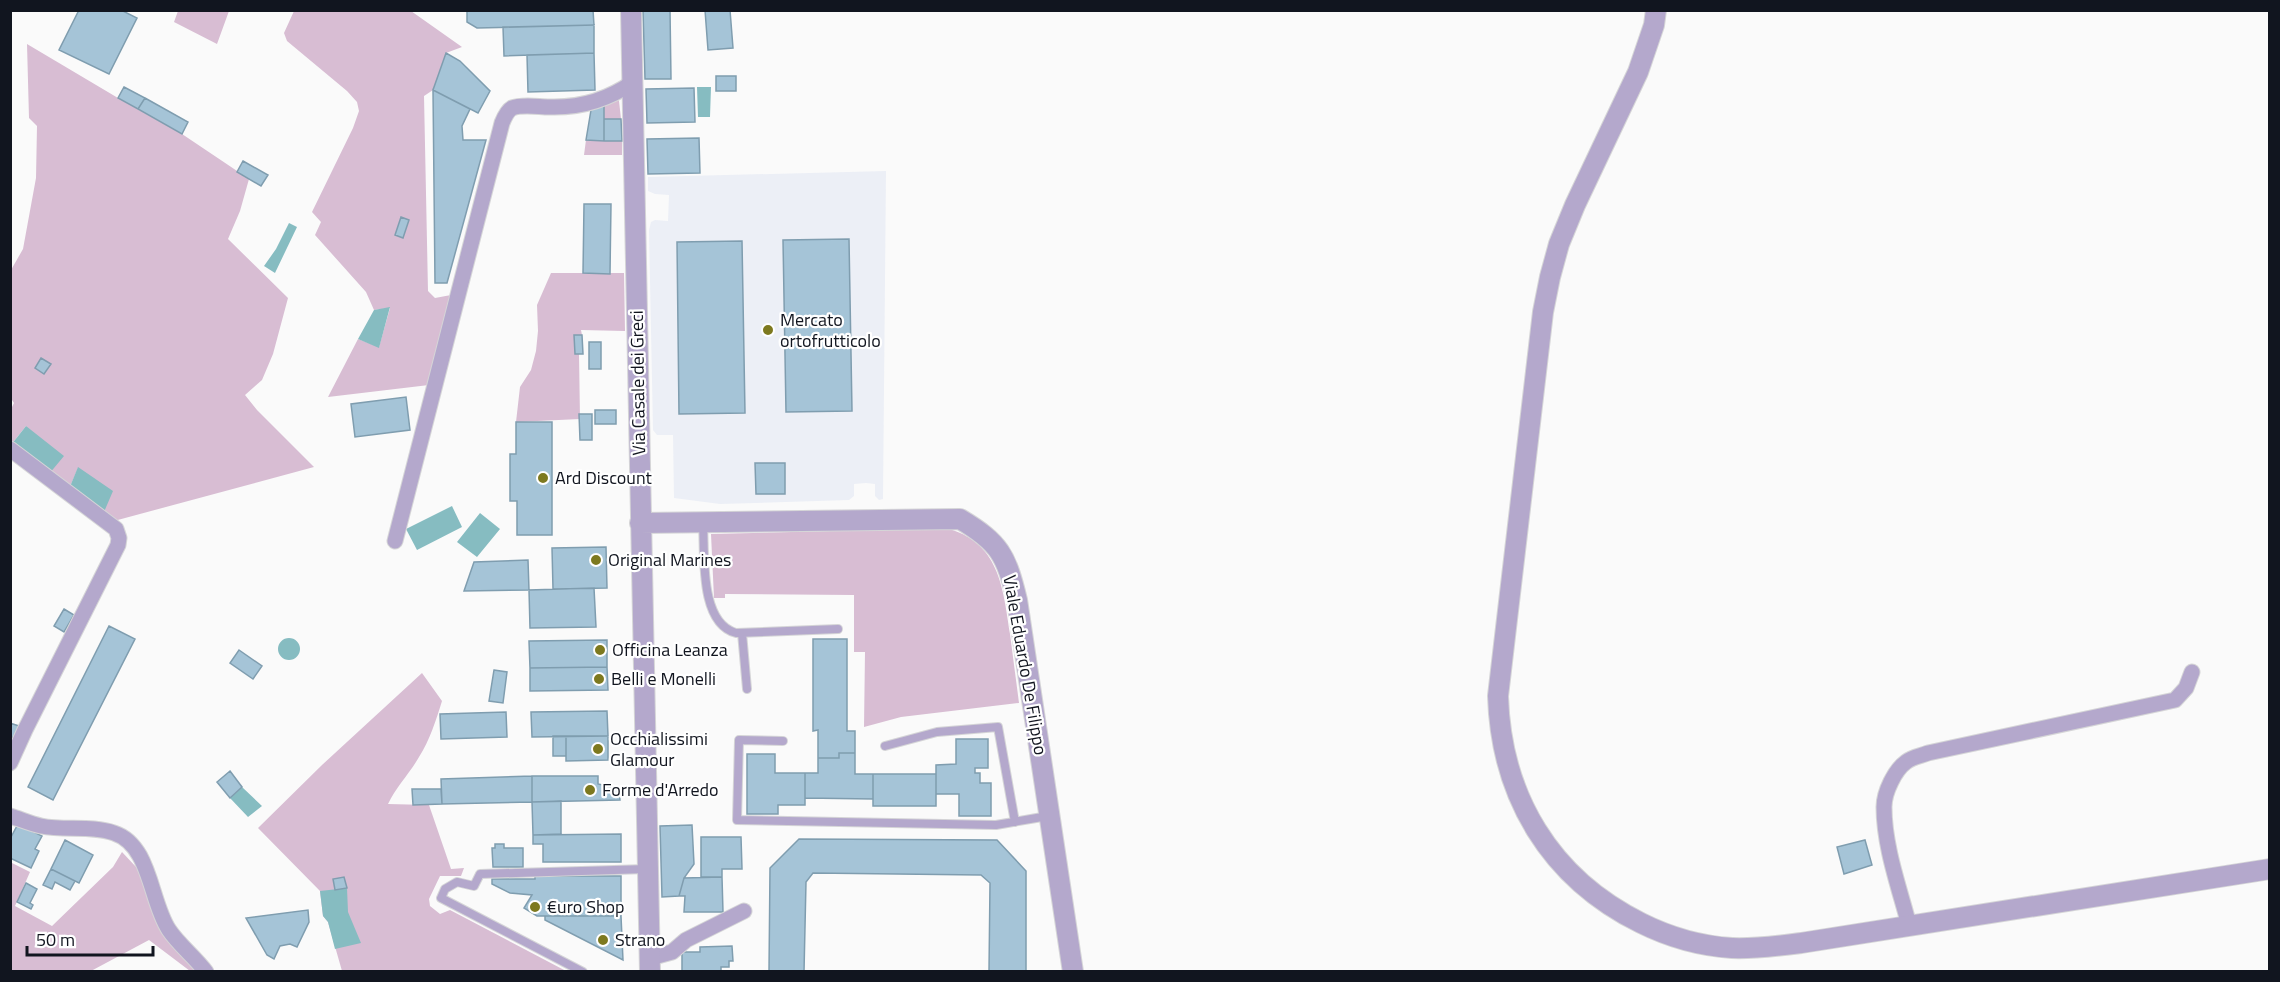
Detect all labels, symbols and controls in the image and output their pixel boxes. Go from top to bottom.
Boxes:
place label: Mercato ortofrutticolo [780,306,881,354]
street label: Via Casale dei Greci [623,310,652,456]
marker: Mercato ortofrutticolo [761,323,775,337]
place label: Ard Discount [555,464,653,491]
marker: Ard Discount [536,471,550,485]
place label: Original Marines [608,546,731,573]
marker: Original Marines [589,553,603,567]
street label: Viale Eduardo De Filippo [996,573,1055,757]
place label: Officina Leanza [612,636,728,663]
marker: Officina Leanza [593,643,607,657]
place label: Belli e Monelli [611,665,716,692]
marker: Belli e Monelli [592,672,606,686]
place label: Occhialissimi Glamour [610,725,708,773]
marker: Occhialissimi Glamour [591,742,605,756]
place label: Forme d'Arredo [602,776,719,803]
marker: Forme d'Arredo [583,783,597,797]
place label: €uro Shop [547,893,625,920]
marker: €uro Shop [528,900,542,914]
scale bar [27,919,153,957]
text: 50 m [36,926,75,953]
place label: Strano [615,926,665,953]
marker: Strano [596,933,610,947]

